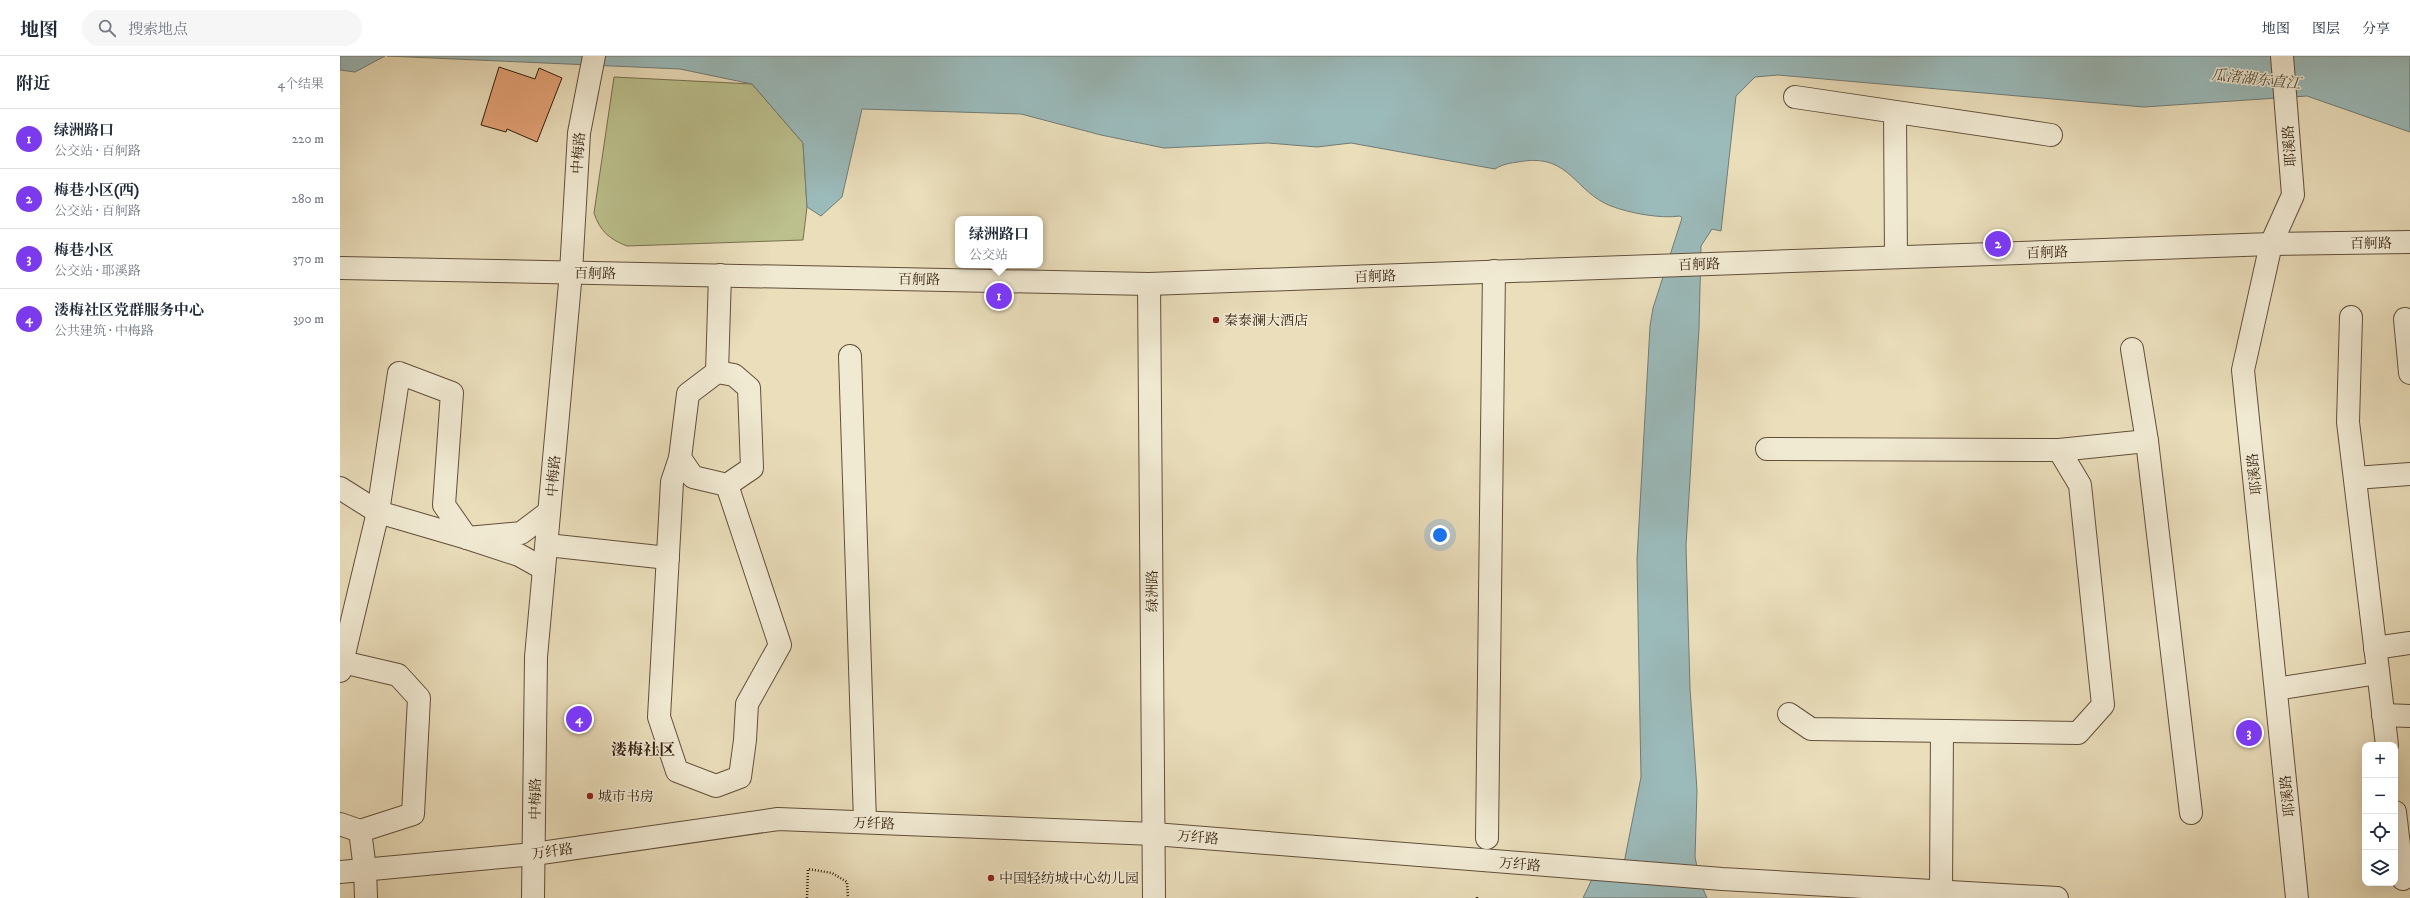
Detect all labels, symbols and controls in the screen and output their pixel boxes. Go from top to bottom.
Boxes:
search box [82,10,362,46]
icon: search [96,17,118,39]
text: 地图 [20,19,58,42]
text: 搜索地点 [128,20,188,39]
text: 地图 [2262,20,2290,38]
text: 图层 [2312,20,2340,38]
text: 分享 [2362,20,2390,38]
water label: 瓜渚湖东直江 [2210,65,2304,94]
text: 附近 [16,73,50,95]
text: 4个结果 [278,76,324,92]
text: 绿洲路口 [54,121,114,140]
street label: 耶溪路 [2280,124,2300,168]
text: 1 [27,131,31,147]
text: 220 m [292,131,324,147]
street label: 中梅路 [569,131,589,175]
text: 公交站 · 百舸路 [54,143,141,159]
text: 梅巷小区(西) [54,181,139,200]
text: 2 [26,191,32,207]
text: 280 m [292,191,324,207]
text: 公交站 · 百舸路 [54,203,141,219]
popup [955,216,1043,268]
text: 绿洲路口 [969,225,1029,244]
pin: 2 [1985,229,2011,259]
street label: 百舸路 [2350,235,2392,253]
text: 梅巷小区 [54,241,114,260]
street label: 百舸路 [2026,243,2068,263]
text: 公交站 [969,247,1008,263]
text: 3 [27,251,31,267]
text: 370 m [293,251,324,267]
street label: 百舸路 [1678,255,1720,275]
text: 公交站 · 耶溪路 [54,263,141,279]
street label: 百舸路 [574,265,616,283]
street label: 百舸路 [1354,267,1396,287]
street label: 百舸路 [898,271,940,289]
pin: 1 [986,281,1012,311]
text: 溇梅社区党群服务中心 [54,301,204,320]
text: 4 [25,311,33,327]
text: 390 m [293,311,324,327]
place label: 秦泰澜大酒店 [1224,312,1308,330]
marker: 秦泰澜大酒店 [1211,315,1221,325]
text: 公共建筑 · 中梅路 [54,323,154,339]
street label: 耶溪路 [2244,452,2266,496]
street label: 中梅路 [543,454,565,498]
your location [1430,525,1450,545]
street label: 绿洲路 [1144,570,1162,612]
pin: 4 [566,704,592,734]
pin: 3 [2236,718,2262,748]
district label: 溇梅社区 [611,740,675,760]
map controls [2362,742,2398,886]
button: + [2362,742,2398,778]
street label: 耶溪路 [2277,774,2299,818]
street label: 中梅路 [527,778,545,820]
button: − [2362,778,2398,814]
place label: 城市书房 [598,788,654,806]
marker: 城市书房 [585,791,595,801]
street label: 万纤路 [853,814,895,834]
button: locate [2362,814,2398,850]
street label: 万纤路 [1176,827,1220,849]
street label: 万纤路 [530,840,574,864]
button: layers [2362,850,2398,886]
street label: 万纤路 [1498,854,1542,876]
place label: 中国轻纺城中心幼儿园 [999,870,1139,888]
marker: 中国轻纺城中心幼儿园 [986,873,996,883]

